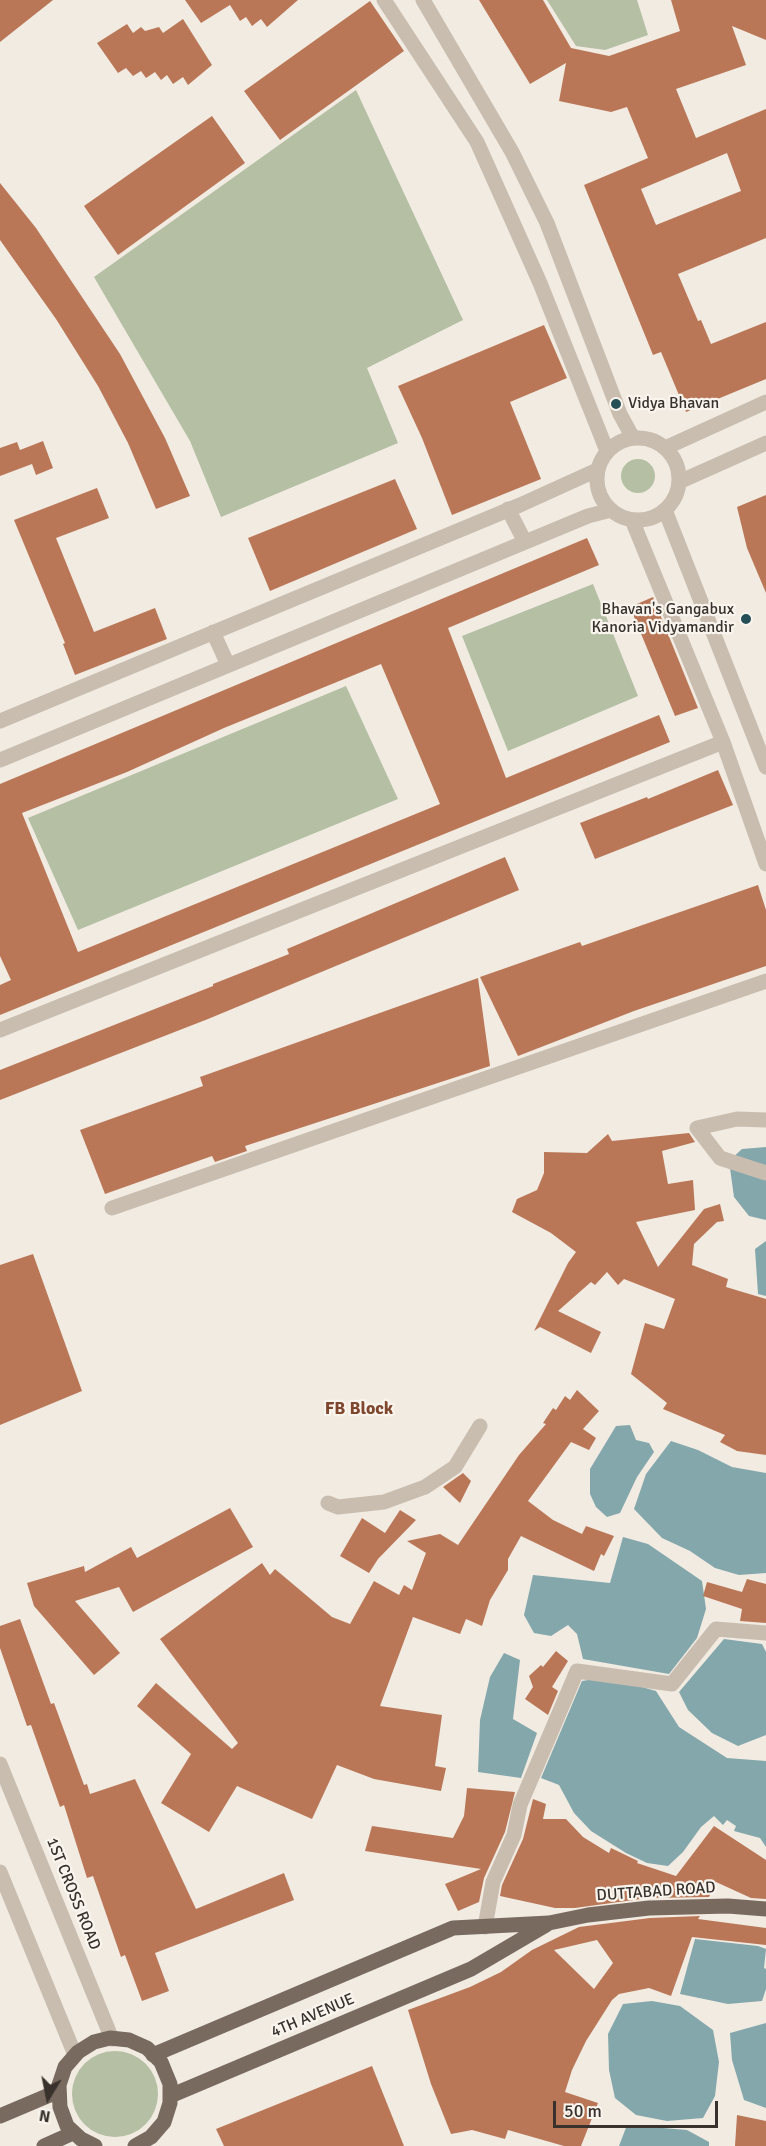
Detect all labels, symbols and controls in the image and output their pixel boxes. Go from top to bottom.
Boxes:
place label: Vidya Bhavan [628,394,719,414]
marker: Vidya Bhavan [609,397,623,411]
place label: Bhavan's Gangabux Kanoria Vidyamandir [592,600,734,638]
marker: Bhavan's Gangabux Kanoria Vidyamandir [739,612,753,626]
district label: FB Block [325,1398,393,1420]
street label: 1ST CROSS ROAD [42,1835,104,1953]
street label: DUTTABAD ROAD [596,1878,716,1906]
street label: 4TH AVENUE [268,1990,358,2042]
north arrow [18,2068,78,2128]
scale bar [556,2089,721,2127]
text: 50 m [564,2100,602,2122]
text: N [38,2105,52,2127]

